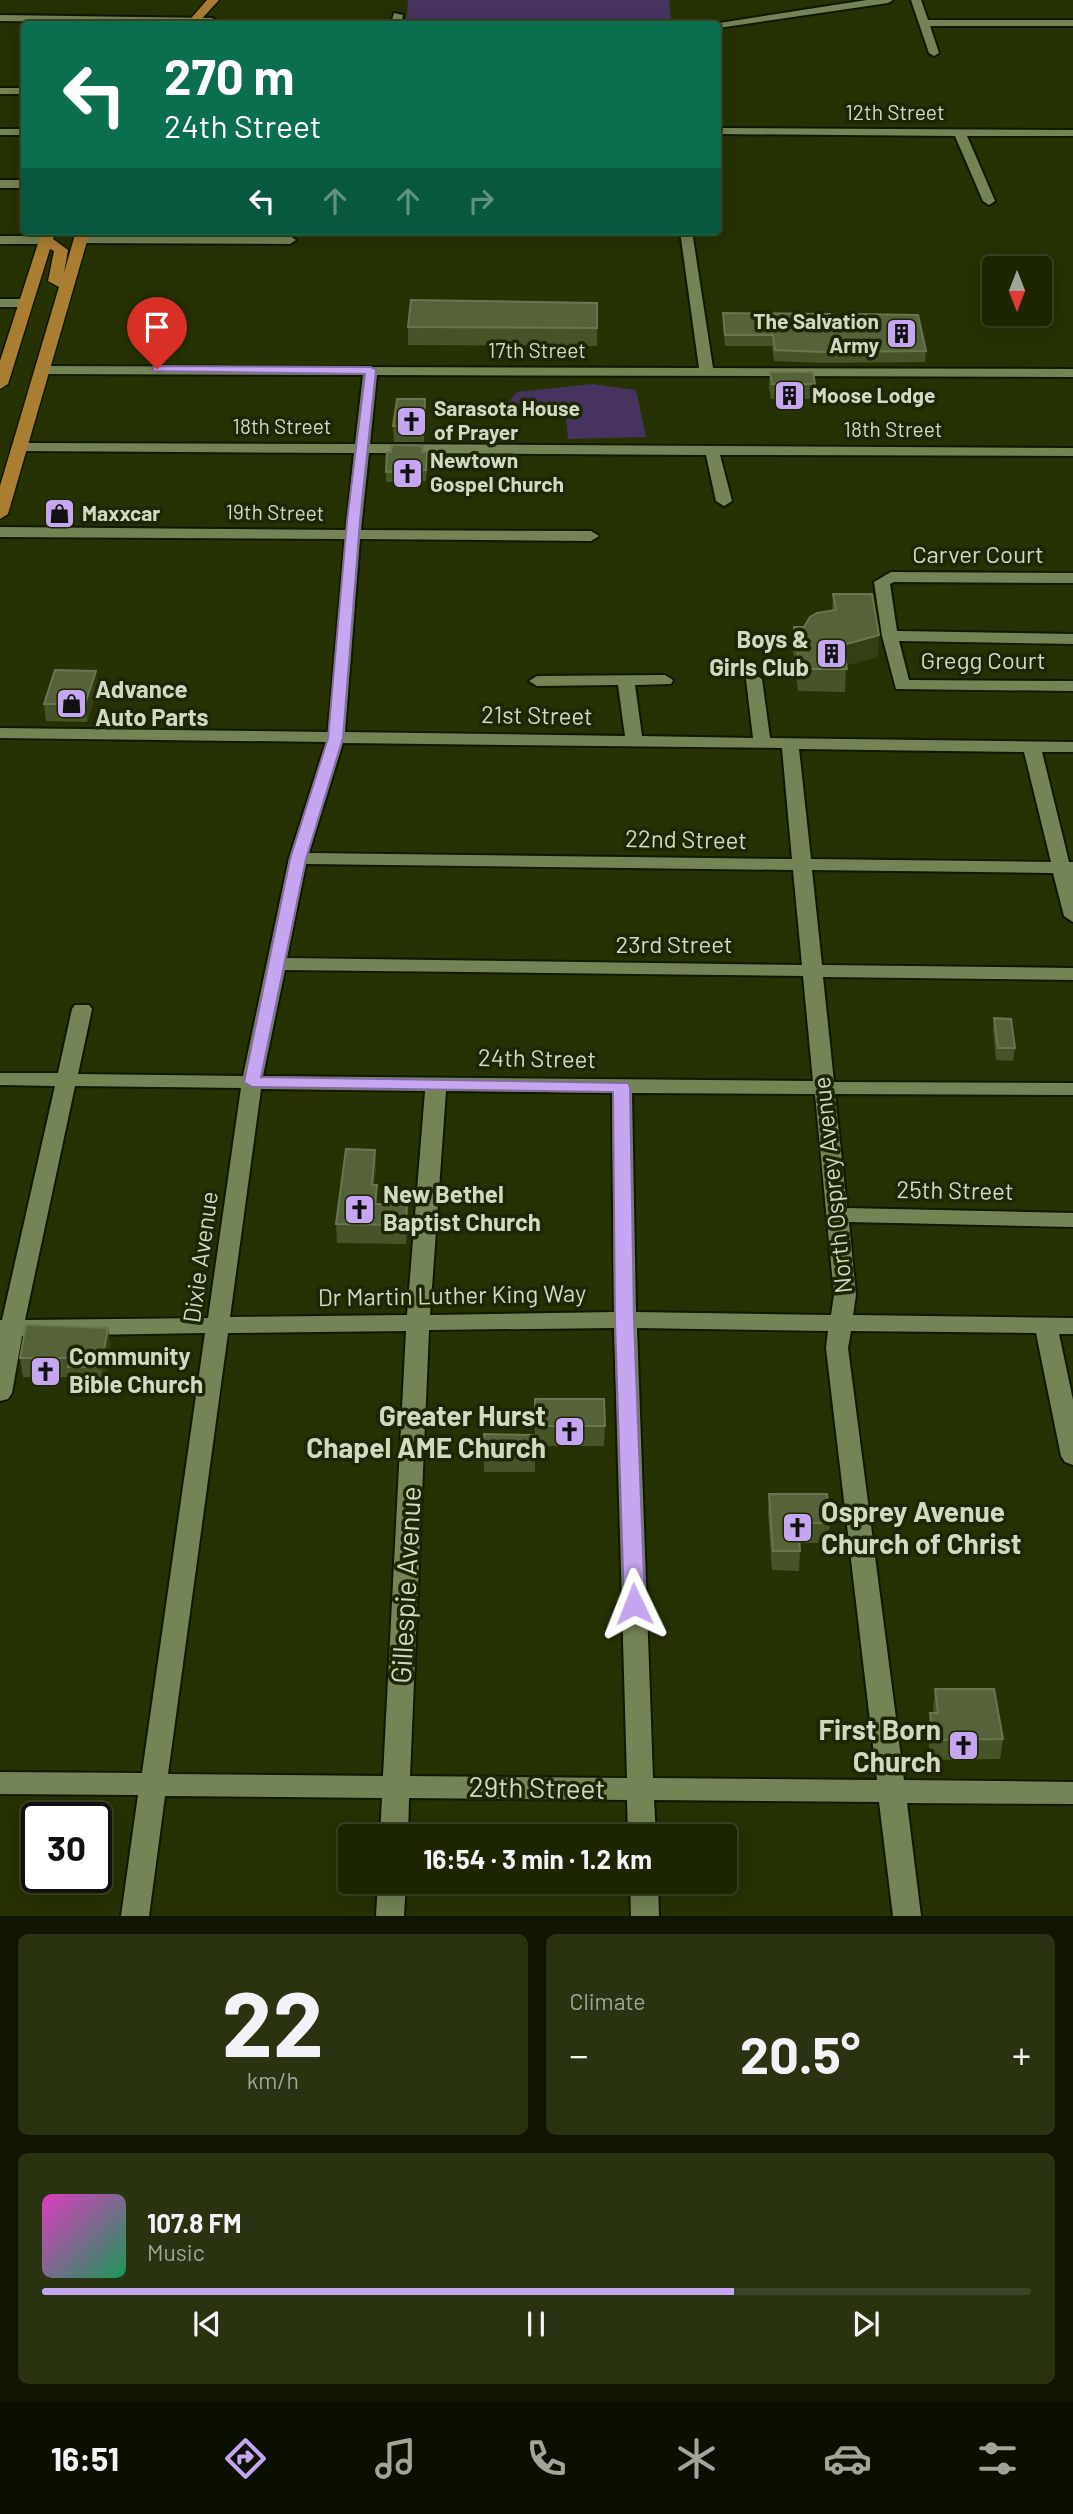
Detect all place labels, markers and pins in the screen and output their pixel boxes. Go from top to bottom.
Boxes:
pin [127,297,187,369]
place label: The Salvation Army [753,308,879,357]
building icon: The Salvation Army [885,317,919,351]
building icon: Moose Lodge [772,379,806,413]
place label: Moose Lodge [812,382,935,407]
place label: Sarasota House of Prayer [434,395,580,444]
church icon: Sarasota House of Prayer [394,404,428,438]
place label: Newtown Gospel Church [430,447,564,496]
church icon: Newtown Gospel Church [390,456,424,490]
shop icon: Maxxcar [42,497,76,531]
place label: Maxxcar [82,500,160,525]
place label: Boys & Girls Club [709,624,809,681]
building icon: Boys & Girls Club [815,637,849,671]
place label: Advance Auto Parts [95,674,209,731]
shop icon: Advance Auto Parts [55,687,89,721]
place label: New Bethel Baptist Church [383,1179,541,1236]
church icon: New Bethel Baptist Church [343,1192,377,1226]
place label: Community Bible Church [69,1341,203,1398]
church icon: Community Bible Church [29,1354,63,1388]
place label: Greater Hurst Chapel AME Church [306,1398,546,1464]
church icon: Greater Hurst Chapel AME Church [552,1415,586,1449]
place label: Osprey Avenue Church of Christ [821,1494,1021,1560]
church icon: Osprey Avenue Church of Christ [781,1511,815,1545]
place label: First Born Church [818,1712,941,1778]
church icon: First Born Church [947,1729,981,1763]

